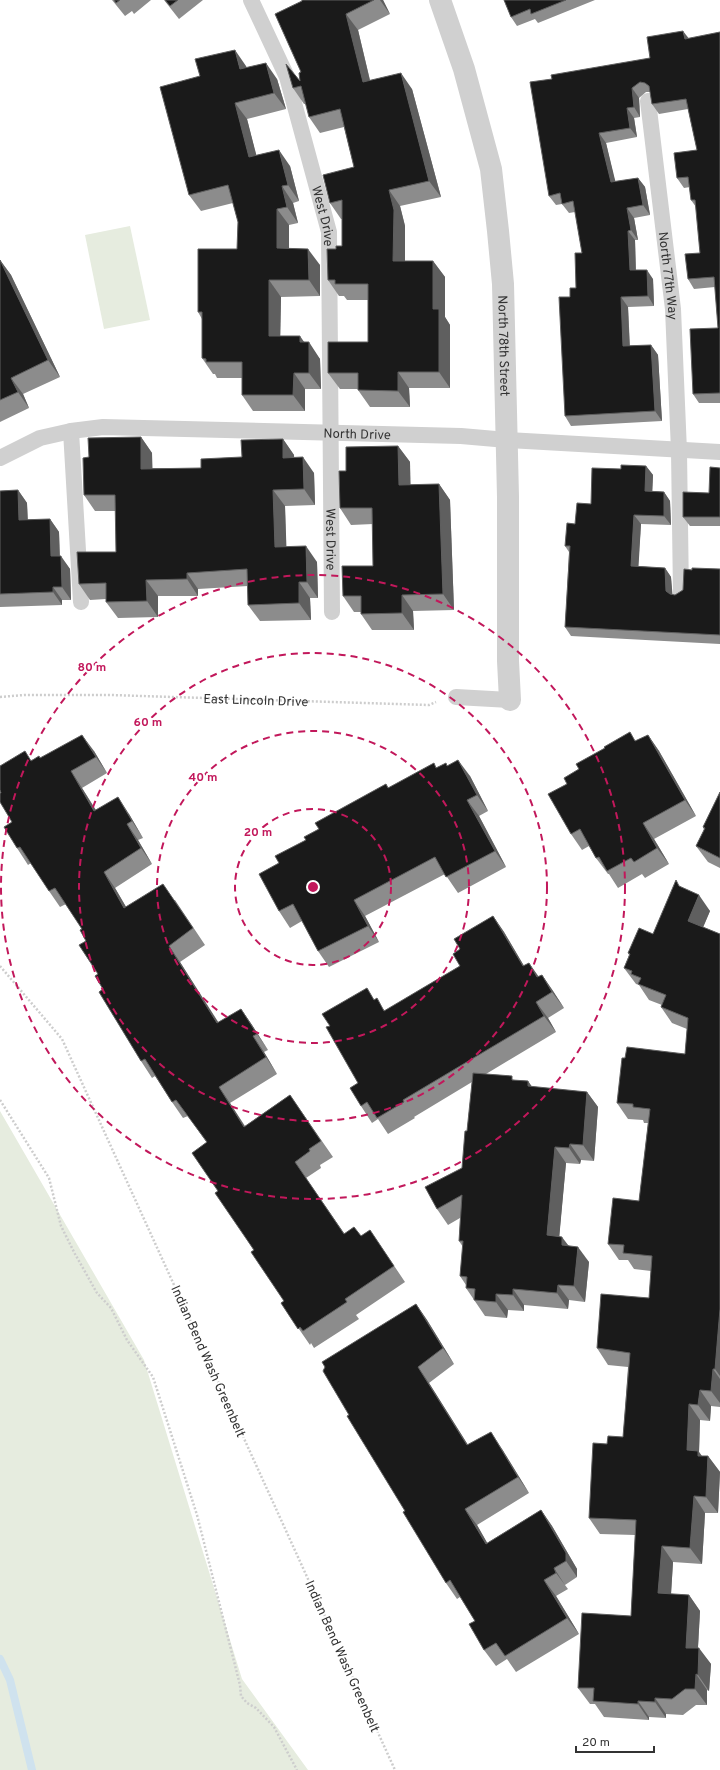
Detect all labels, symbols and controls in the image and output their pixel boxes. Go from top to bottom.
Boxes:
street label: West Drive [307,184,335,247]
street label: North 77th Way [654,231,679,321]
street label: North 78th Street [493,295,512,397]
street label: North Drive [323,427,391,444]
street label: West Drive [321,508,338,571]
text: 80 m [78,660,106,676]
street label: East Lincoln Drive [203,692,309,711]
text: 60 m [134,715,162,731]
text: 40 m [188,770,218,786]
text: 20 m [244,825,272,841]
centre of rings [306,880,320,894]
street label: Indian Bend Wash Greenbelt [166,1283,248,1440]
street label: Indian Bend Wash Greenbelt [300,1578,382,1735]
scale bar [576,1728,654,1754]
text: 20 m [582,1735,610,1751]

